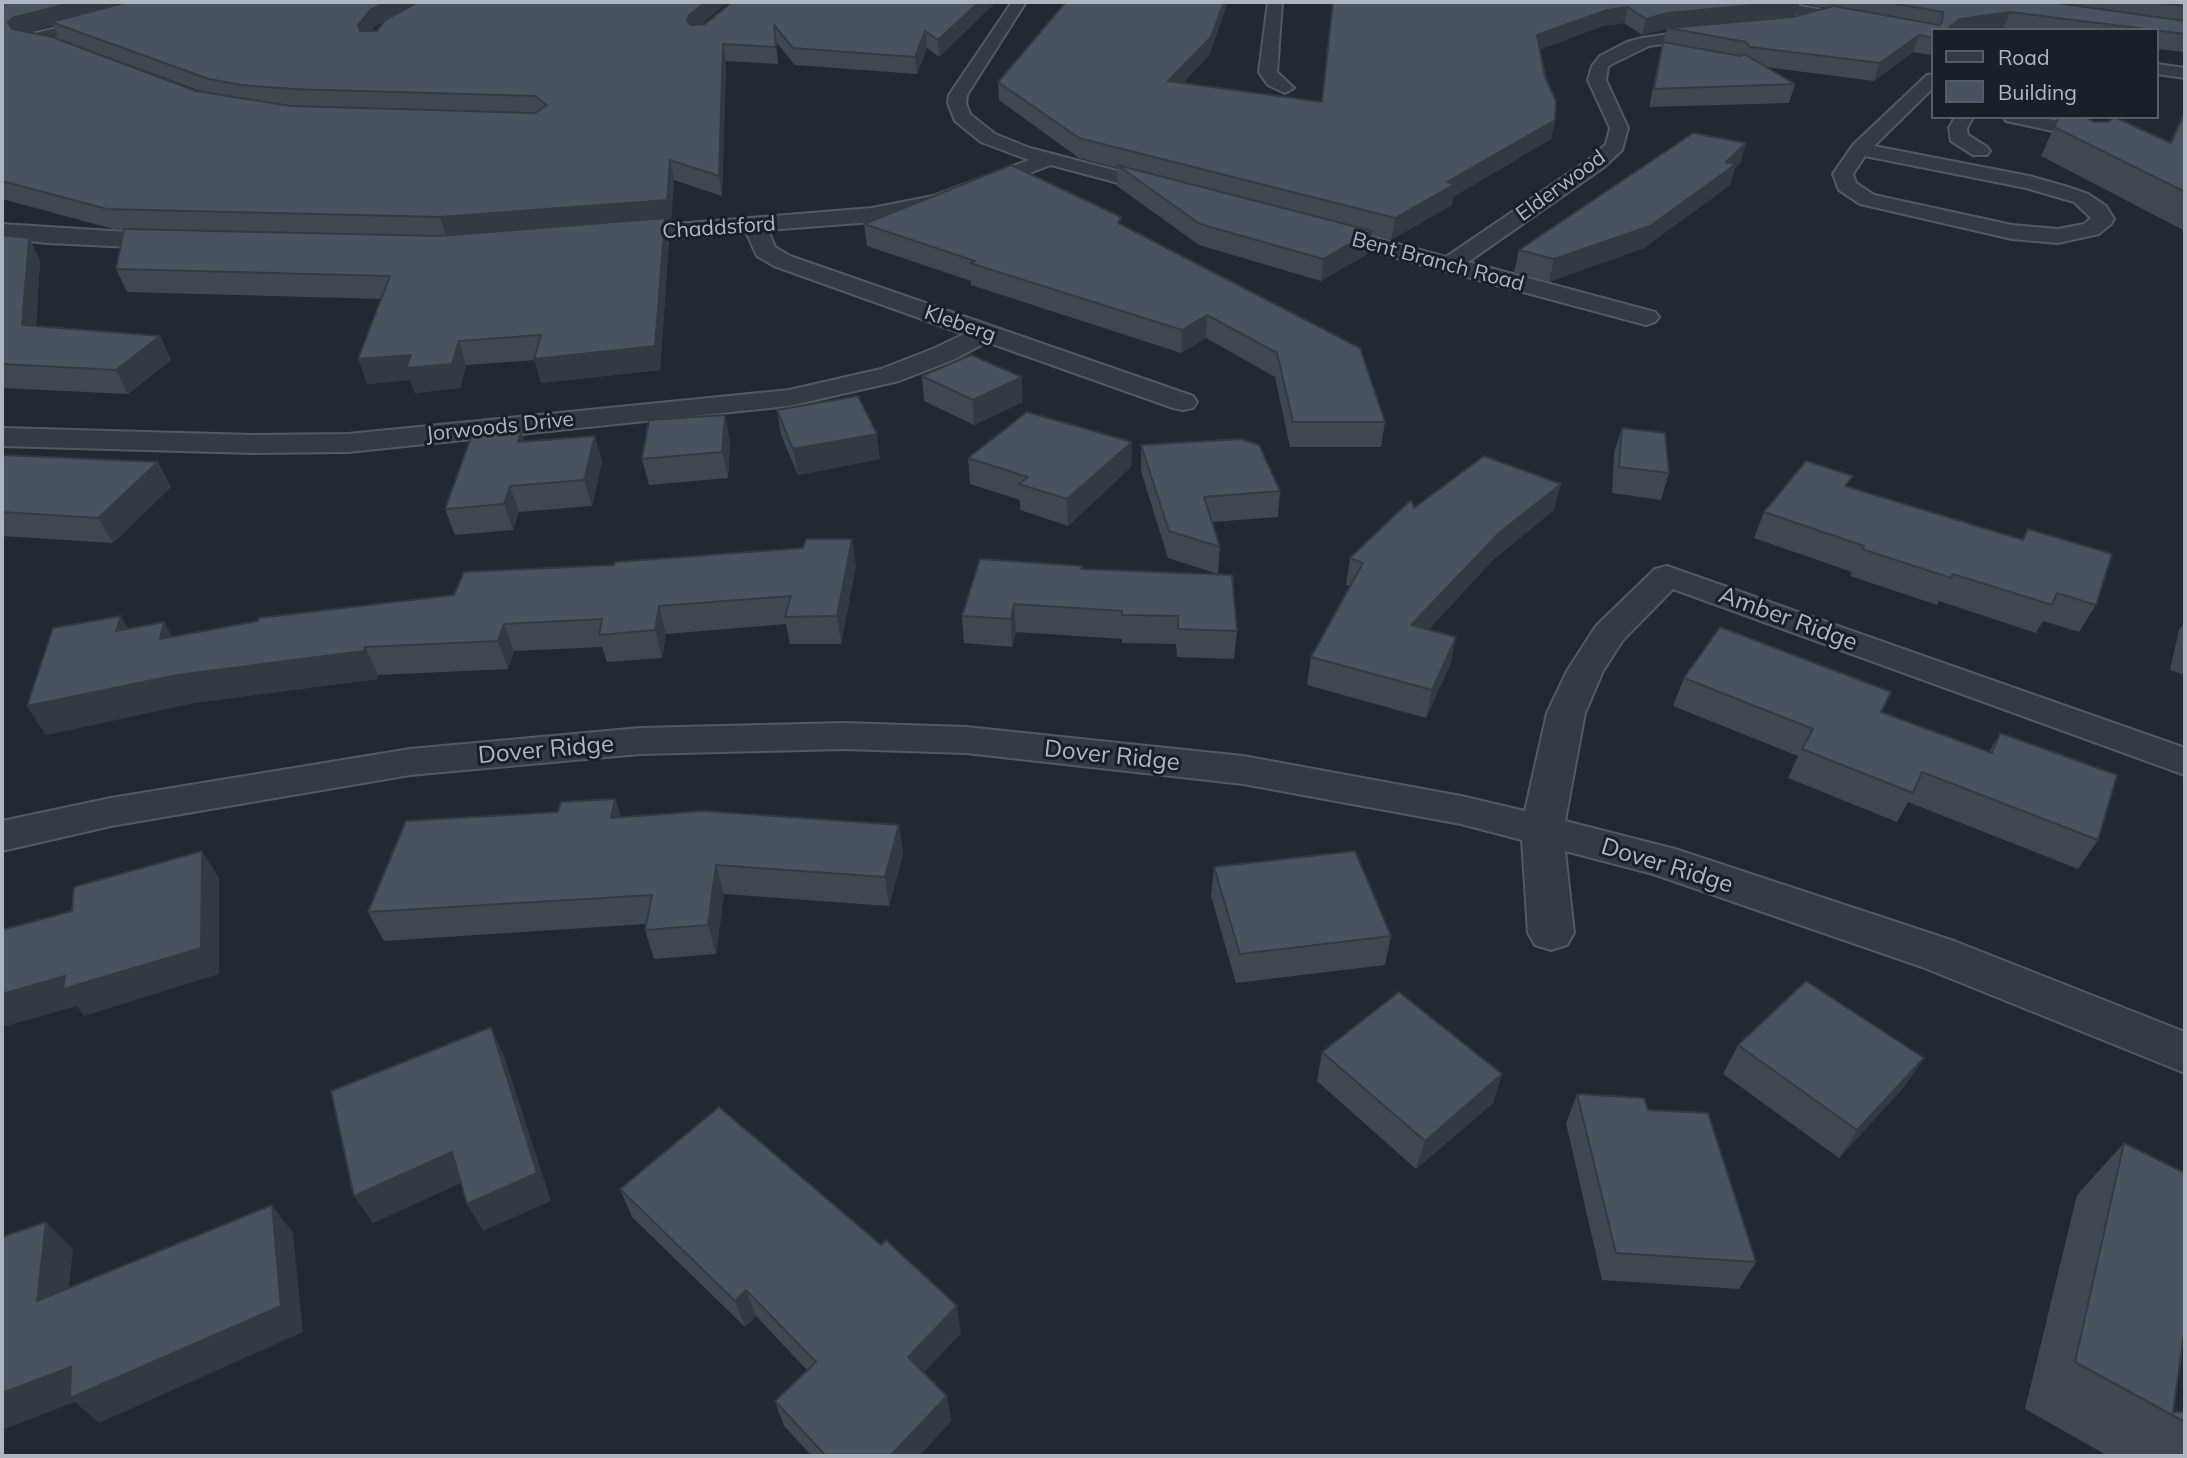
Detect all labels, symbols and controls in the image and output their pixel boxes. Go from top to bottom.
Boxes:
legend [1932,28,2159,119]
text: Road [1998,44,2049,70]
text: Building [1998,79,2077,105]
street label: Elderwood [1511,145,1611,227]
street label: Chaddsford [661,211,777,245]
street label: Bent Branch Road [1349,227,1527,297]
street label: Kleberg [921,300,999,348]
street label: Jorwoods Drive [425,407,575,447]
street label: Amber Ridge [1715,581,1861,657]
street label: Dover Ridge [477,730,615,770]
street label: Dover Ridge [1043,735,1181,777]
street label: Dover Ridge [1598,832,1736,900]

